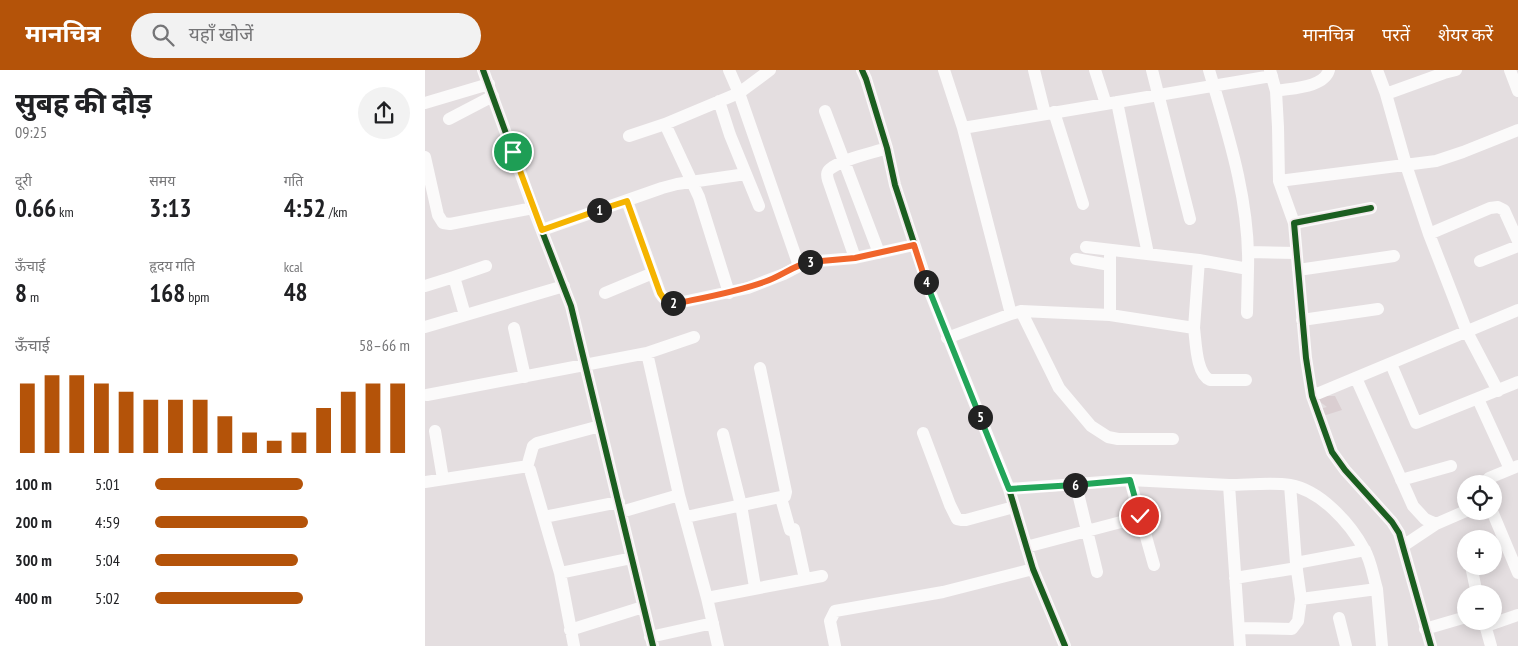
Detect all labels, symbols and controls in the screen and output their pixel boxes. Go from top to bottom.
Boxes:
search box [131,13,481,58]
text: मानचित्र [25,18,101,49]
icon: search [149,21,177,49]
text: यहाँ खोजें [189,22,253,46]
text: मानचित्र [1303,23,1354,46]
text: परतें [1382,23,1410,46]
text: शेयर करें [1438,23,1493,46]
text: सुबह की दौड़ [15,84,152,121]
button: share [358,87,410,139]
text: 09:25 [15,122,47,142]
pin [492,131,534,173]
icon: arrive [499,138,527,166]
text: दूरी [15,172,32,190]
text: समय [149,172,175,190]
text: गति [284,172,303,190]
text: 0.66 [15,192,56,224]
text: 3:13 [149,192,191,224]
text: 4:52 [284,192,326,224]
pin: 1 [587,198,611,222]
text: 1 [596,201,603,219]
text: km [56,203,74,221]
text: /km [326,203,347,221]
pin: 3 [797,250,823,274]
text: 3 [807,253,814,271]
text: ऊँचाई [15,257,45,275]
text: हृदय गति [149,257,195,275]
text: kcal [284,258,303,276]
pin: 4 [913,270,939,294]
text: 4 [923,273,930,291]
text: 48 [284,276,308,308]
text: 8 [15,277,27,309]
text: 168 [149,277,185,309]
text: m [27,288,39,306]
text: bpm [185,288,209,306]
pin: 2 [661,290,685,316]
text: 2 [670,294,677,312]
text: ऊँचाई [15,335,50,355]
text: 58–66 m [359,335,410,355]
pin: 5 [967,404,993,430]
text: 5 [977,408,984,426]
pin: 6 [1063,472,1087,498]
text: 100 m [15,474,52,494]
text: 5:01 [95,474,120,494]
map controls [1457,475,1502,630]
button: locate [1457,475,1502,520]
text: 6 [1072,476,1079,494]
pin [1119,495,1161,537]
icon: check [1126,502,1154,530]
text: 200 m [15,512,52,532]
text: 4:59 [95,512,120,532]
button: + [1457,530,1502,575]
text: 300 m [15,550,52,570]
text: 5:04 [95,550,120,570]
button: − [1457,585,1502,630]
text: 400 m [15,588,52,608]
text: 5:02 [95,588,120,608]

